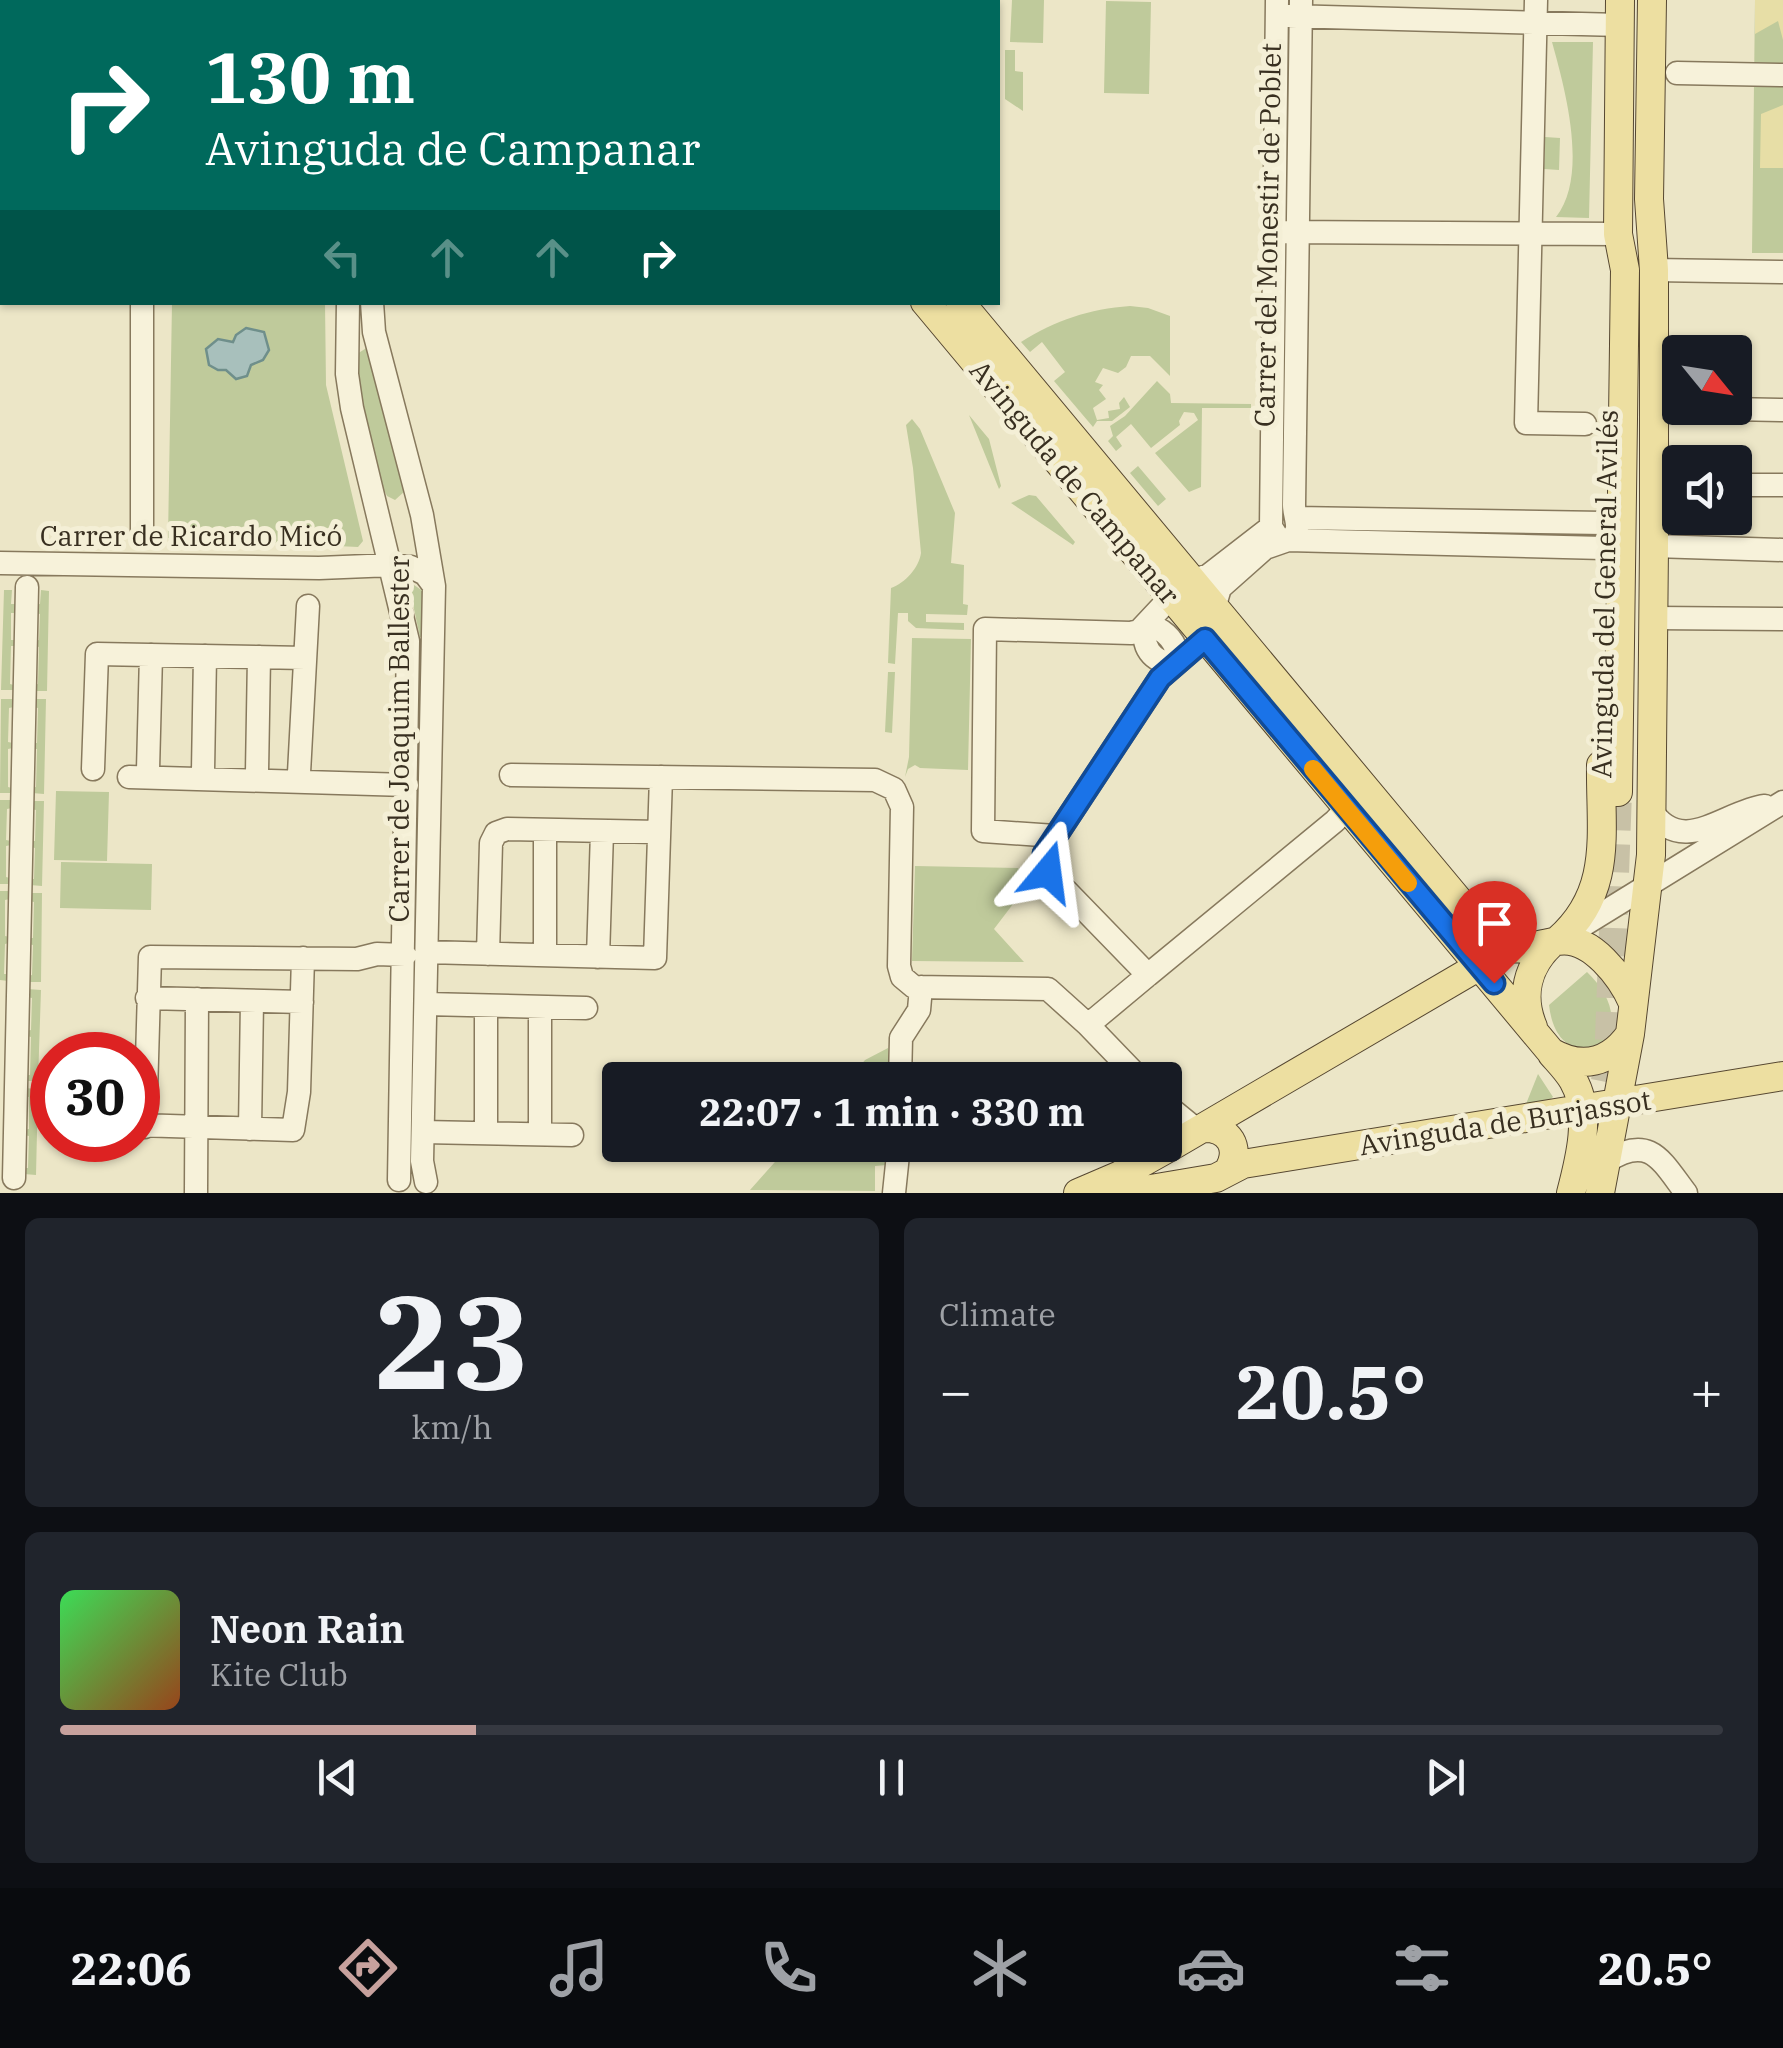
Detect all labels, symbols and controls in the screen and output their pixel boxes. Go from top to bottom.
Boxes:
text: 130 m [205,31,415,122]
icon: right [40,40,170,170]
street label: Carrer del Monestir de Poblet [1245,42,1289,427]
text: Avinguda de Campanar [205,119,700,177]
icon: left [315,230,370,285]
icon: ahead [420,230,475,285]
icon: ahead [525,230,580,285]
icon: right [630,230,685,285]
north arrow [1662,335,1752,425]
map controls [1662,335,1752,535]
street label: Avinguda de Campanar [962,352,1189,612]
street label: Avinguda del General Avilés [1582,409,1626,779]
button: sound [1662,445,1752,535]
street label: Carrer de Ricardo Micó [40,517,342,554]
street label: Carrer de Joaquim Ballester [380,555,417,923]
position arrow [996,820,1100,924]
pin [1452,881,1537,984]
icon: arrive [1467,896,1522,951]
speed limit sign: 30 [30,1032,160,1162]
street label: Avinguda de Burjassot [1356,1081,1654,1163]
text: 22:07 · 1 min · 330 m [699,1087,1085,1136]
text: 23 [374,1256,530,1425]
text: Climate [939,1293,1056,1335]
text: 20.5° [1235,1342,1427,1440]
text: − [939,1355,972,1426]
text: + [1690,1355,1723,1426]
text: km/h [412,1406,492,1448]
text: Neon Rain [210,1604,405,1653]
text: Kite Club [210,1653,348,1695]
icon: previous [310,1750,365,1805]
icon: pause [864,1750,919,1805]
icon: next [1418,1750,1473,1805]
icon: directions [333,1933,403,2003]
icon: music [544,1933,614,2003]
icon: phone [754,1933,824,2003]
icon: climate [965,1933,1035,2003]
icon: car [1176,1933,1246,2003]
icon: filters [1387,1933,1457,2003]
text: 22:06 [70,1939,192,1997]
text: 20.5° [1598,1939,1713,1997]

